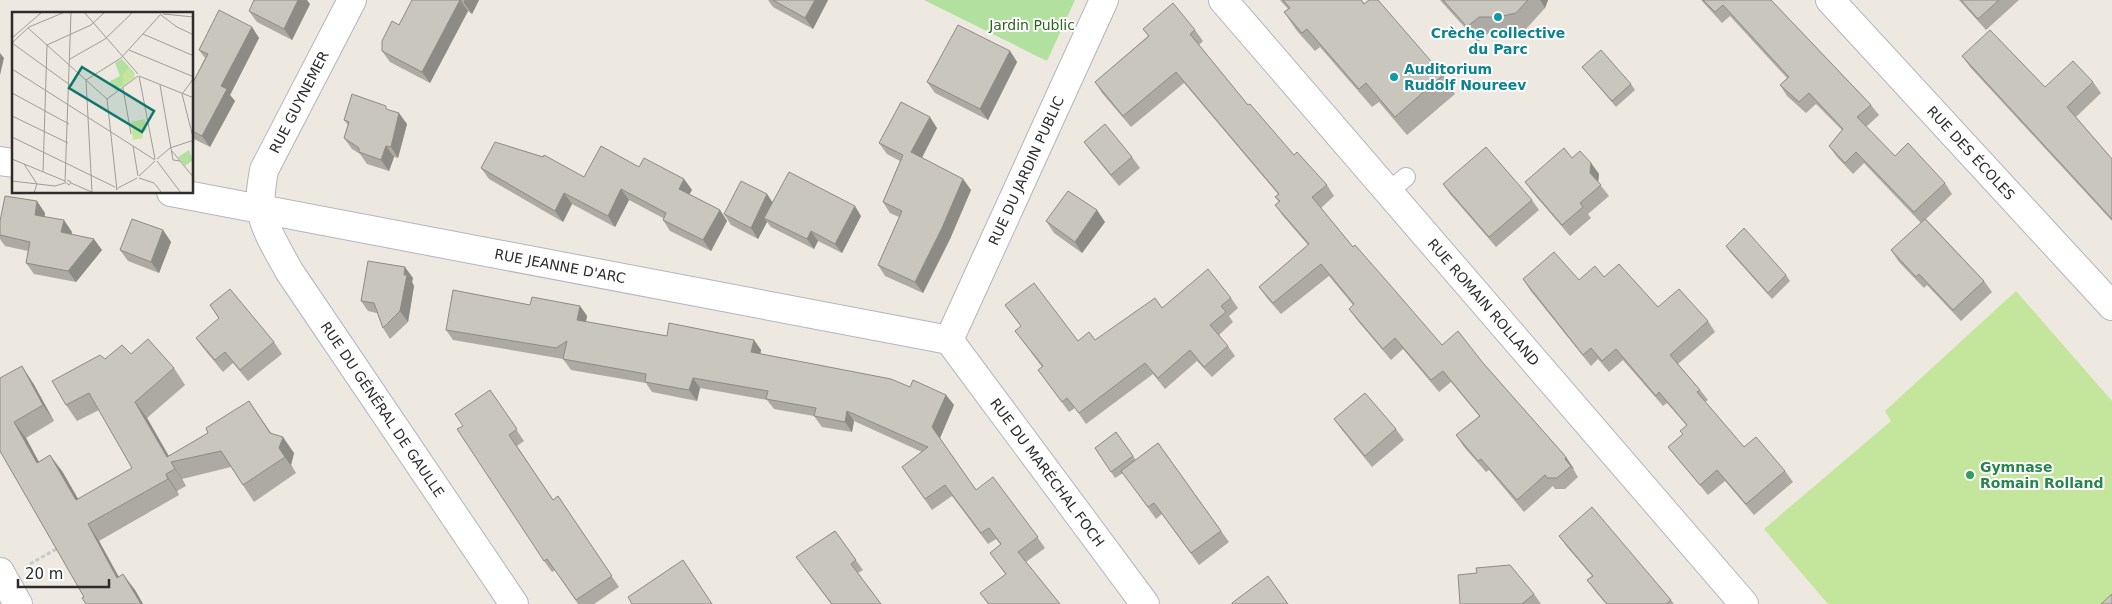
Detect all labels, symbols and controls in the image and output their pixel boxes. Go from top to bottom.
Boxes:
marker: Crèche collective du Parc [1492,11,1504,23]
inset map [12,12,194,194]
park label: Jardin Public [988,17,1075,33]
place label: Crèche collective du Parc [1431,25,1565,57]
street label: RUE GUYNEMER [266,48,332,156]
place label: Auditorium Rudolf Noureev [1404,61,1526,93]
marker: Auditorium Rudolf Noureev [1388,71,1400,83]
street label: RUE DU JARDIN PUBLIC [985,94,1067,248]
street label: RUE DES ÉCOLES [1924,103,2018,203]
street label: RUE ROMAIN ROLLAND [1425,235,1543,369]
street label: RUE JEANNE D'ARC [493,246,627,286]
street label: RUE DU GÉNÉRAL DE GAULLE [318,319,447,500]
street label: RUE DU MARÉCHAL FOCH [987,395,1108,550]
place label: Gymnase Romain Rolland [1980,459,2104,491]
marker: Gymnase Romain Rolland [1964,469,1976,481]
scale bar [18,556,109,588]
text: 20 m [25,565,63,583]

